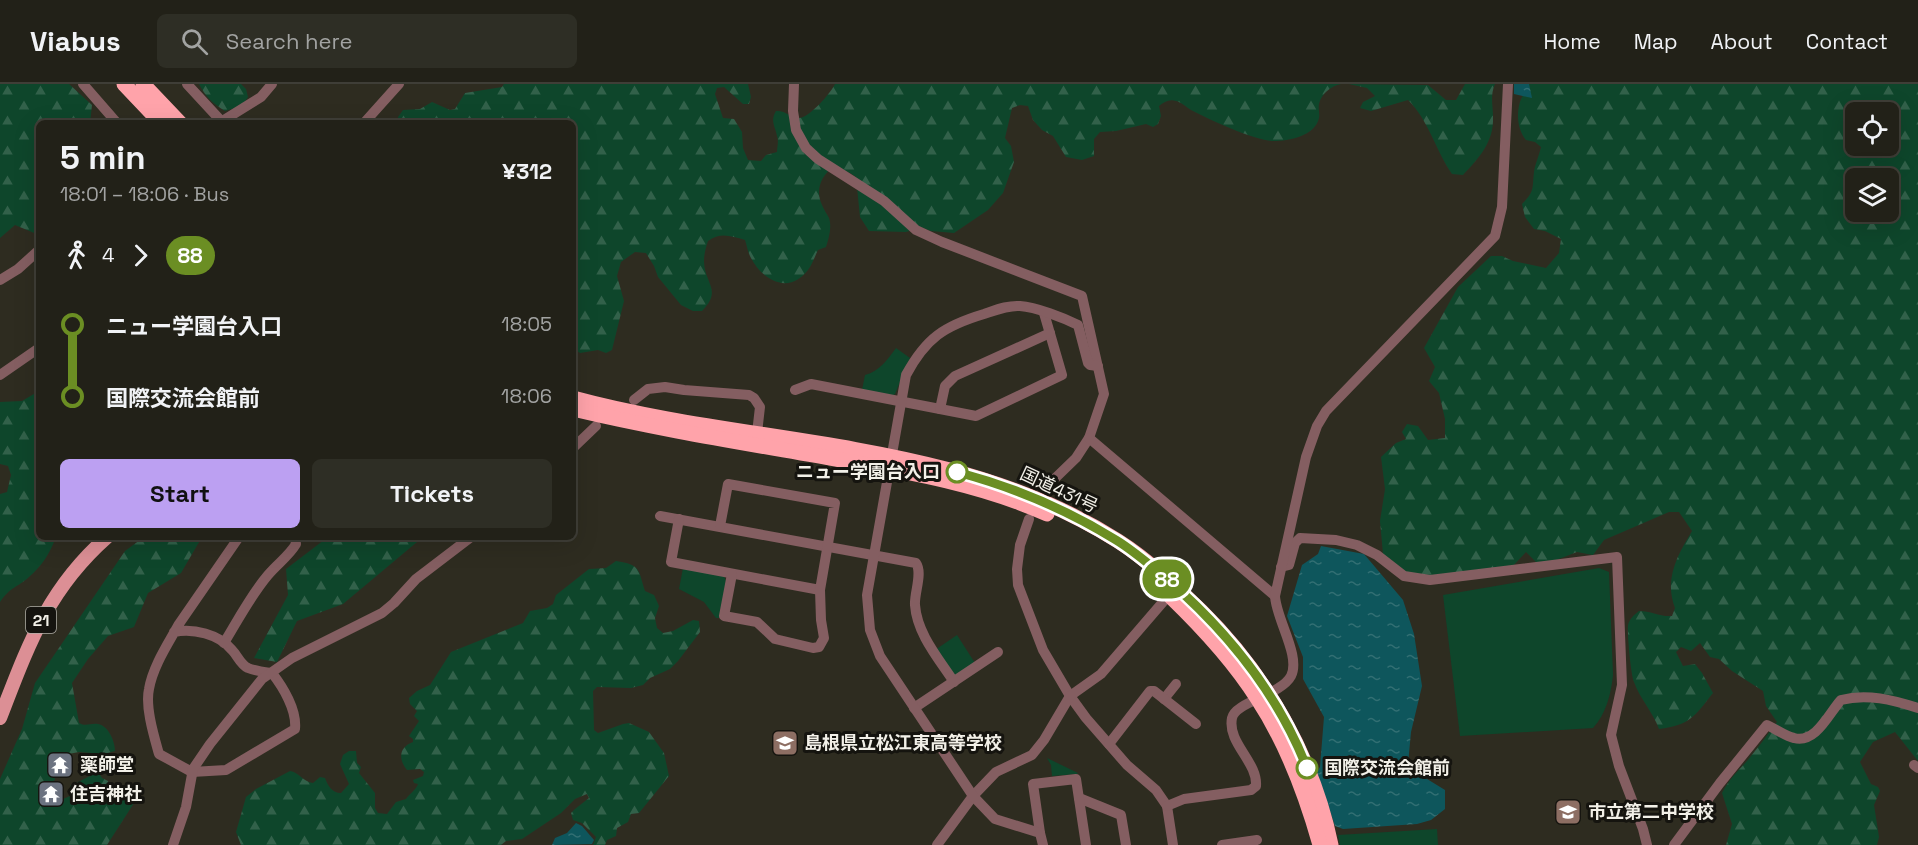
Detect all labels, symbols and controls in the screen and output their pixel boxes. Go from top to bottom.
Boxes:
search box [157,14,577,68]
text: Viabus [30,23,121,59]
icon: search [178,25,211,58]
text: Search here [226,27,353,55]
text: Home [1543,28,1601,55]
text: Map [1634,28,1678,55]
text: About [1711,28,1773,55]
text: Contact [1806,28,1888,55]
map controls [1845,102,1899,222]
button: locate [1845,102,1899,156]
text: 5 min [60,137,145,179]
text: ¥312 [502,157,552,185]
button: layers [1845,168,1899,222]
text: 18:01 – 18:06 · Bus [60,181,229,207]
icon: walk [60,239,93,272]
icon: forward [124,239,157,272]
text: 4 [102,242,115,268]
text: 88 [178,242,203,269]
text: 18:05 [501,311,552,337]
text: ニュー学園台入口 [106,312,282,340]
text: 18:06 [501,383,552,409]
text: 国際交流会館前 [106,384,260,412]
button: Start [60,459,300,528]
button: Tickets [312,459,552,528]
place label: ニュー学園台入口 [796,460,940,483]
marker: ニュー学園台入口 [946,461,968,483]
street label: 国道431号 [1017,462,1102,518]
line badge: 88 [1140,560,1194,598]
text: 88 [1154,566,1180,593]
road number: 21 [26,607,56,633]
school or university icon: 島根県立松江東高等学校 [770,728,800,758]
place label: 島根県立松江東高等学校 [804,731,1002,754]
temple icon: 薬師堂 [45,750,75,780]
place label: 薬師堂 [80,753,134,776]
place label: 国際交流会館前 [1324,756,1450,779]
marker: 国際交流会館前 [1296,757,1318,779]
temple icon: 住吉神社 [36,779,66,809]
place label: 住吉神社 [70,782,142,805]
school or university icon: 市立第二中学校 [1553,797,1583,827]
place label: 市立第二中学校 [1588,800,1714,823]

